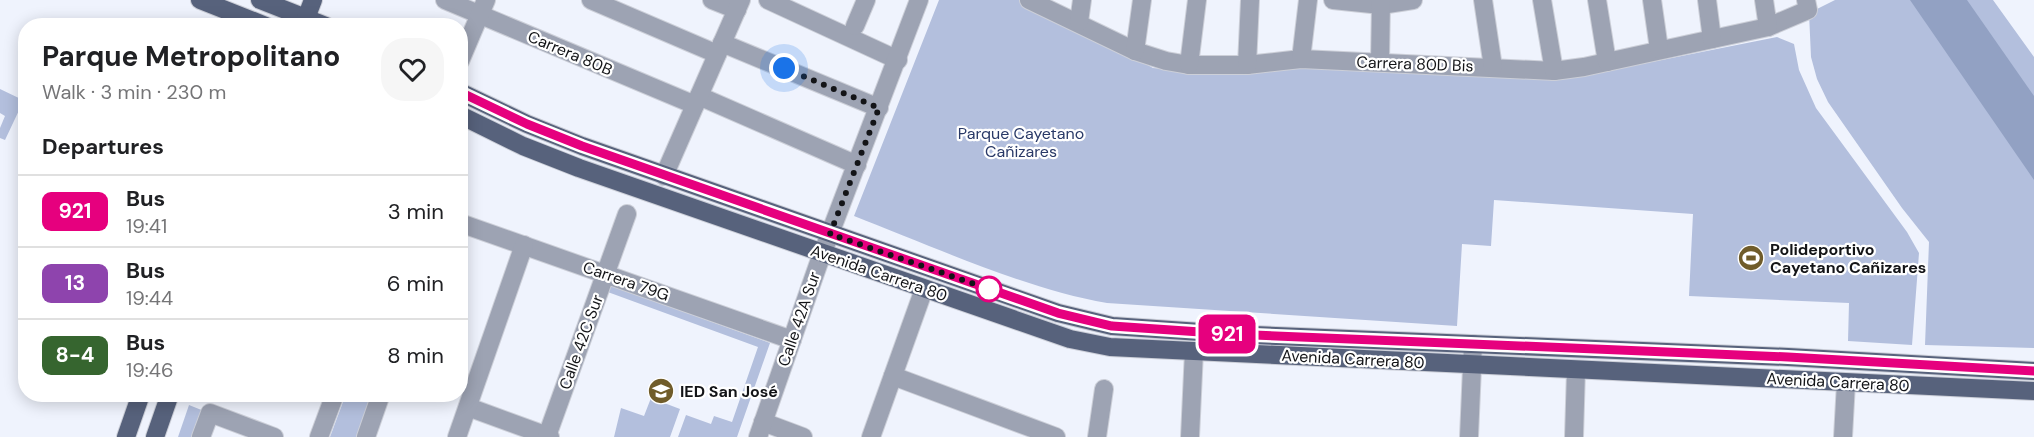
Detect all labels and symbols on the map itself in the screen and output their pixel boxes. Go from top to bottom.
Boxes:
street label: Carrera 80B [524,26,616,80]
street label: Carrera 80D Bis [1356,51,1474,77]
your location [769,53,799,83]
park label: Parque Cayetano Cañizares [958,123,1084,162]
place label: Polideportivo Cayetano Cañizares [1770,239,1926,278]
street label: Avenida Carrera 80 [808,240,950,306]
sports icon: Polideportivo Cayetano Cañizares [1736,243,1766,273]
street label: Carrera 79G [580,256,672,306]
street label: Calle 42A Sur [773,269,825,369]
unlabelled marker [976,276,1002,302]
street label: Calle 42C Sur [554,292,608,392]
line badge: 921 [1192,314,1262,354]
street label: Avenida Carrera 80 [1281,345,1425,373]
street label: Avenida Carrera 80 [1766,368,1910,396]
school or university icon: IED San José [646,376,676,406]
place label: IED San José [680,381,778,402]

